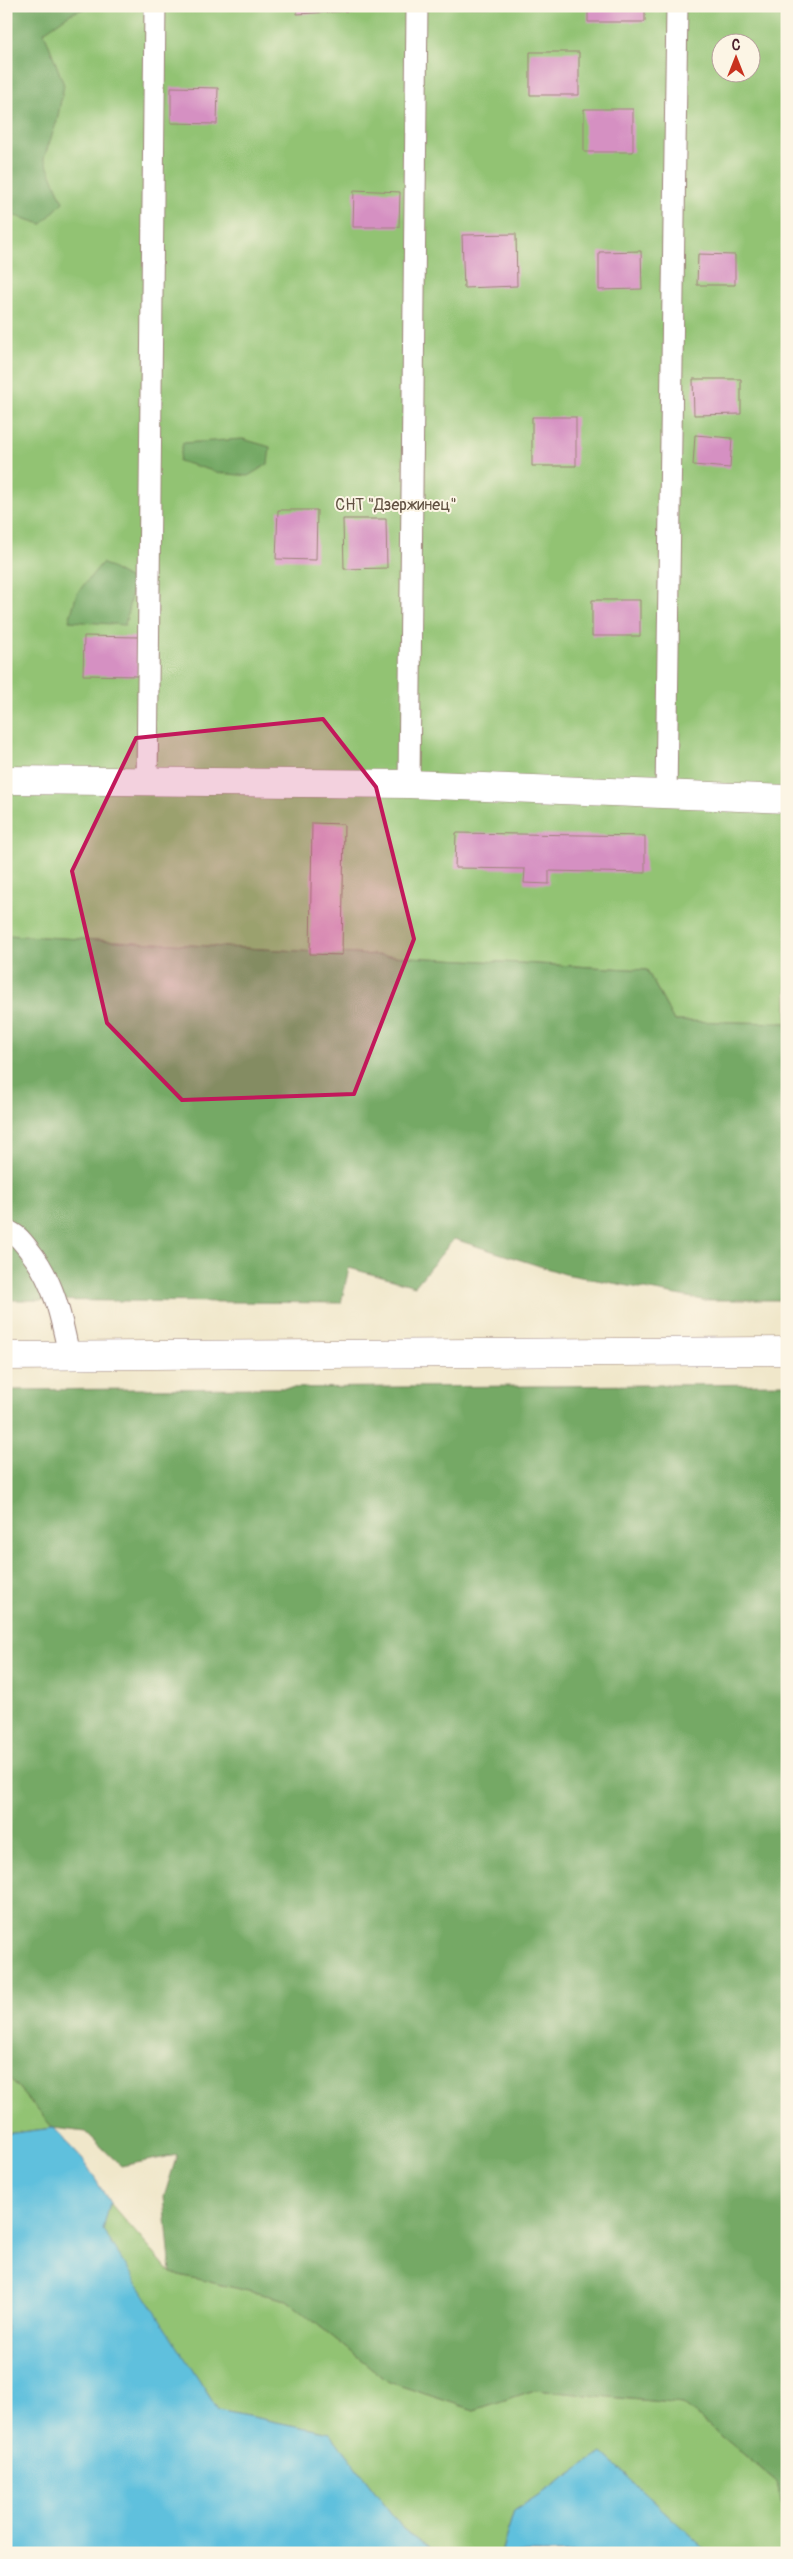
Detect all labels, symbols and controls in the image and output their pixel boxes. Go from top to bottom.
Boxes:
north arrow [710,32,760,82]
text: С [732,37,741,54]
park label: СНТ "Дзержинец" [335,495,457,515]

